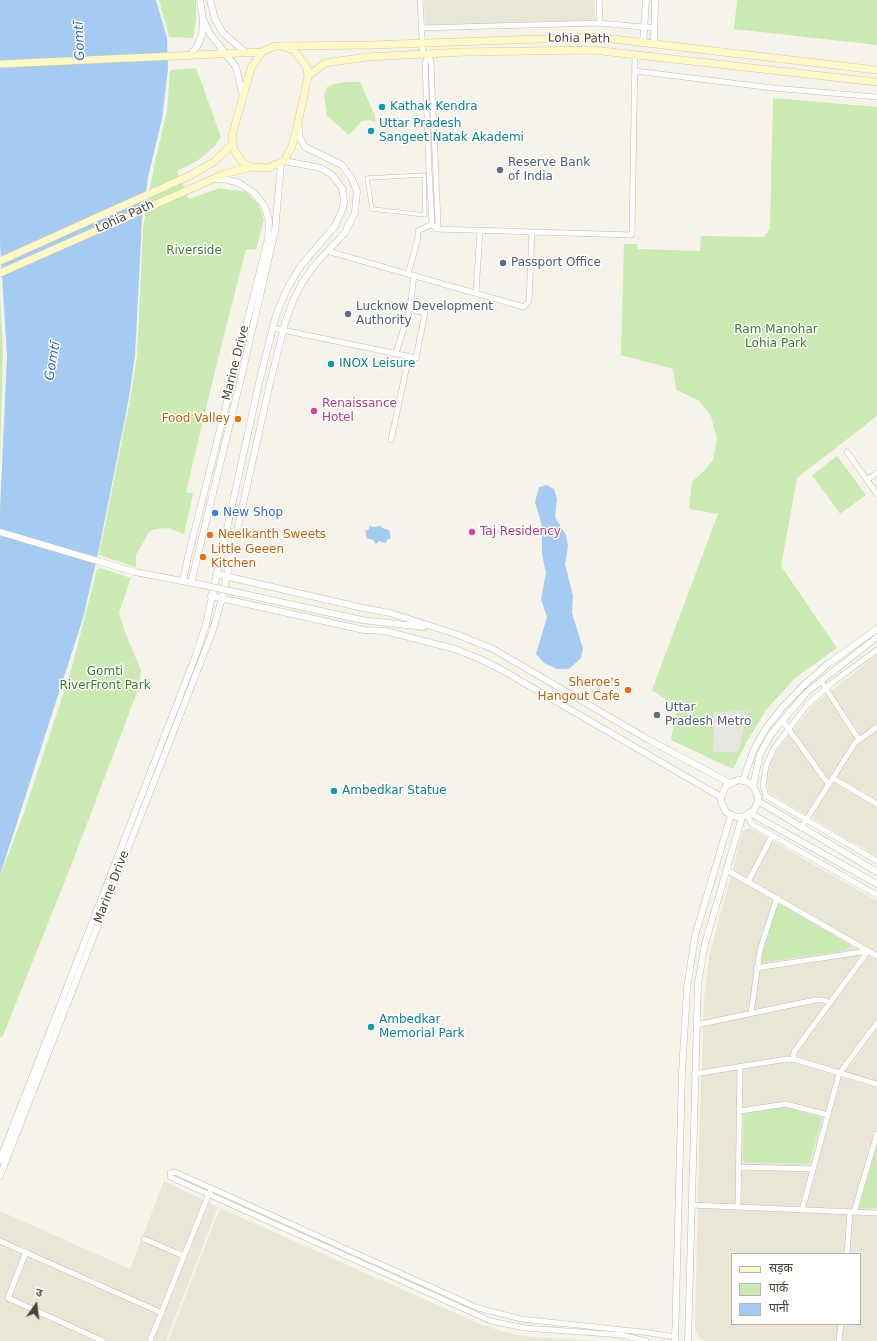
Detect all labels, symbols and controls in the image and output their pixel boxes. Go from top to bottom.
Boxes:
water label: Gomtī [72,21,88,61]
street label: Lohia Path [548,31,610,47]
place label: Kathak Kendra [390,100,478,114]
marker: Kathak Kendra [377,102,387,112]
place label: Uttar Pradesh Sangeet Natak Akademi [379,117,524,145]
marker: Uttar Pradesh Sangeet Natak Akademi [366,126,376,136]
place label: Reserve Bank of India [508,156,590,184]
marker: Reserve Bank of India [495,165,505,175]
street label: Lohia Path [94,198,156,236]
park label: Riverside [166,244,222,258]
place label: Passport Office [511,256,601,270]
marker: Passport Office [498,258,508,268]
place label: Lucknow Development Authority [356,300,493,328]
marker: Lucknow Development Authority [343,309,353,319]
park label: Ram Manohar Lohia Park [734,323,818,351]
street label: Marine Drive [220,324,252,402]
water label: Gomtī [42,340,64,382]
place label: INOX Leisure [339,357,415,371]
marker: INOX Leisure [326,359,336,369]
place label: Renaissance Hotel [322,397,397,425]
marker: Renaissance Hotel [309,406,319,416]
place label: Food Valley [162,412,230,426]
marker: Food Valley [233,414,243,424]
place label: New Shop [223,506,283,520]
marker: New Shop [210,508,220,518]
place label: Taj Residency [480,525,561,539]
marker: Taj Residency [467,527,477,537]
place label: Neelkanth Sweets [218,528,326,542]
marker: Neelkanth Sweets [205,530,215,540]
place label: Little Geeen Kitchen [211,543,284,571]
marker: Little Geeen Kitchen [198,552,208,562]
park label: Gomti RiverFront Park [59,665,151,693]
place label: Sheroe's Hangout Cafe [538,676,620,704]
marker: Sheroe's Hangout Cafe [623,685,633,695]
place label: Uttar Pradesh Metro [665,701,751,729]
marker: Uttar Pradesh Metro [652,710,662,720]
place label: Ambedkar Statue [342,784,447,798]
marker: Ambedkar Statue [329,786,339,796]
street label: Marine Drive [92,849,132,925]
place label: Ambedkar Memorial Park [379,1013,464,1041]
marker: Ambedkar Memorial Park [366,1022,376,1032]
legend [731,1253,861,1325]
text: सड़क [769,1261,793,1275]
text: पार्क [769,1281,788,1295]
north arrow [16,1285,56,1325]
text: उ [34,1286,44,1300]
text: पानी [769,1301,789,1315]

